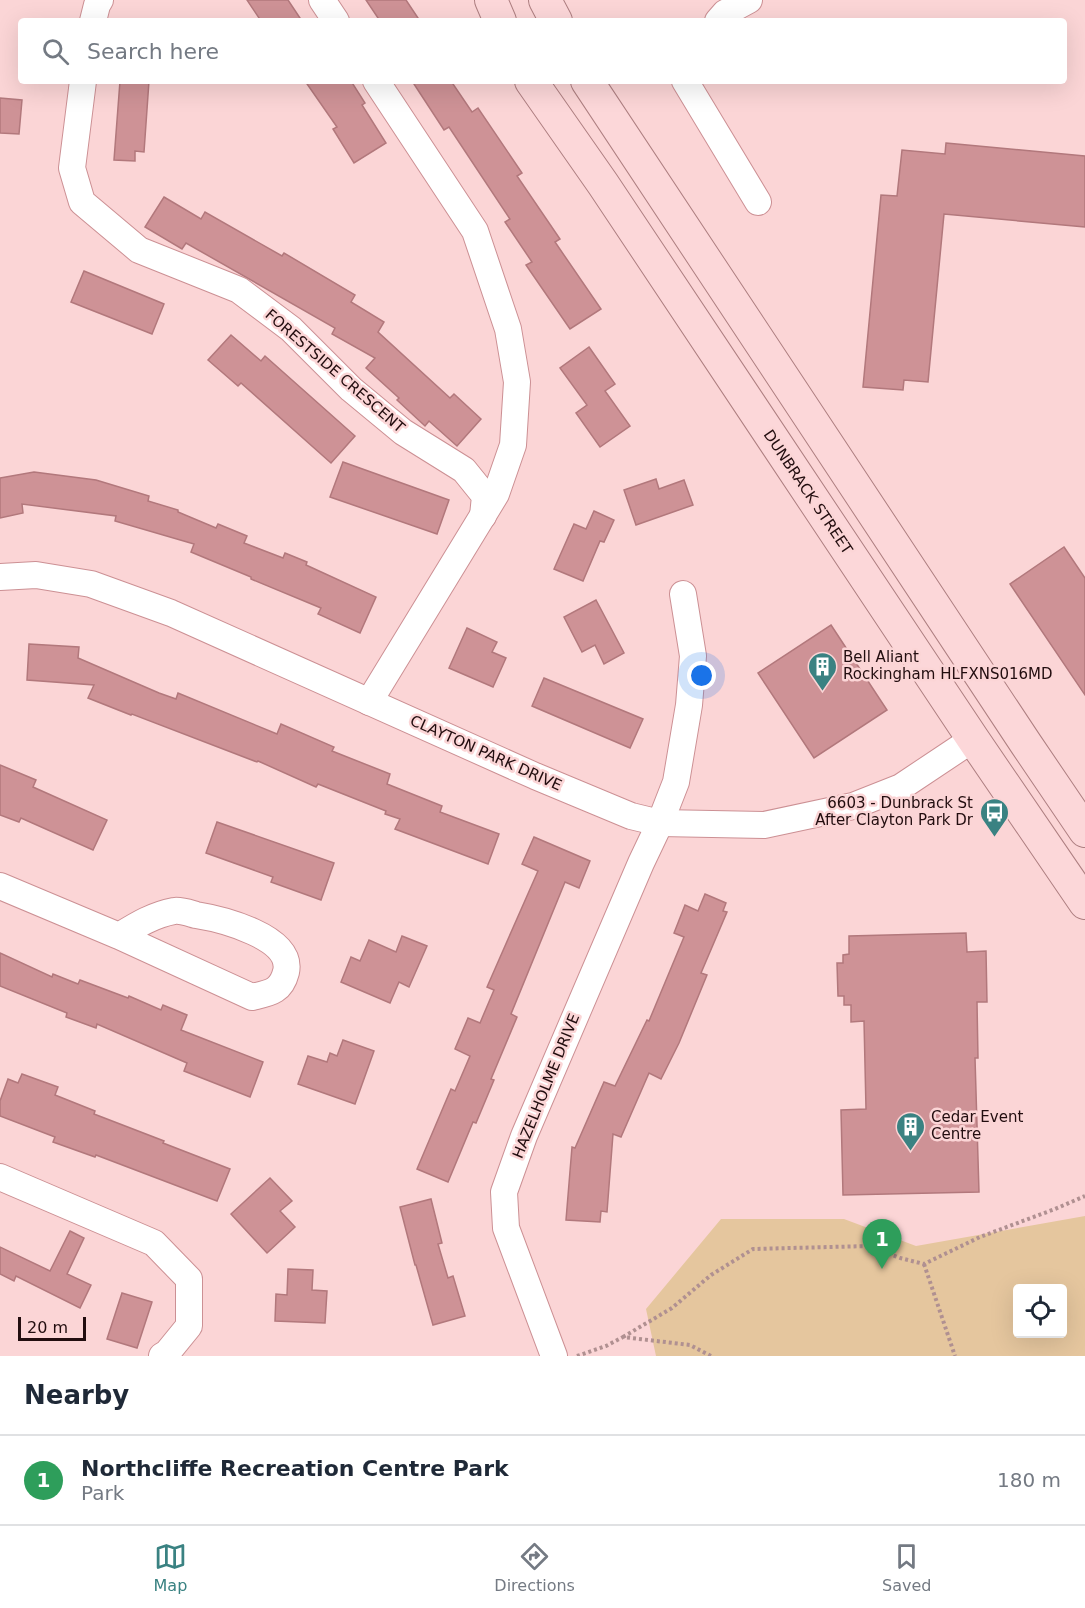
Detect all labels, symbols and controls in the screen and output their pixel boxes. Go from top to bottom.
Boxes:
search box [18,18,1067,84]
icon: search [39,35,72,68]
text: Search here [87,39,219,64]
street label: FORESTSIDE CRESCENT [262,305,409,437]
street label: DUNBRACK STREET [760,426,857,558]
place label: Bell Aliant Rockingham HLFXNS016MD [843,648,1053,683]
building icon: Bell Aliant Rockingham HLFXNS016MD [806,650,838,692]
your location [687,661,716,690]
street label: CLAYTON PARK DRIVE [407,711,565,795]
place label: 6603 - Dunbrack St After Clayton Park Dr [815,794,974,829]
bus stop icon: 6603 - Dunbrack St After Clayton Park Dr [978,796,1010,838]
street label: HAZELHOLME DRIVE [509,1011,583,1161]
place label: Cedar Event Centre [931,1108,1023,1143]
building icon: Cedar Event Centre [894,1110,926,1152]
pin: 1 [862,1220,902,1269]
map controls [1013,1284,1067,1338]
button: locate [1013,1284,1067,1338]
scale bar [18,1314,86,1342]
text: 20 m [27,1318,68,1337]
text: Nearby [24,1380,129,1410]
text: Northcliffe Recreation Centre Park [81,1456,509,1481]
text: 1 [37,1468,50,1492]
text: 180 m [997,1468,1061,1492]
text: Park [81,1481,124,1505]
tab: Map [154,1540,187,1595]
tab: Directions [494,1540,575,1595]
tab: Saved [882,1540,931,1595]

